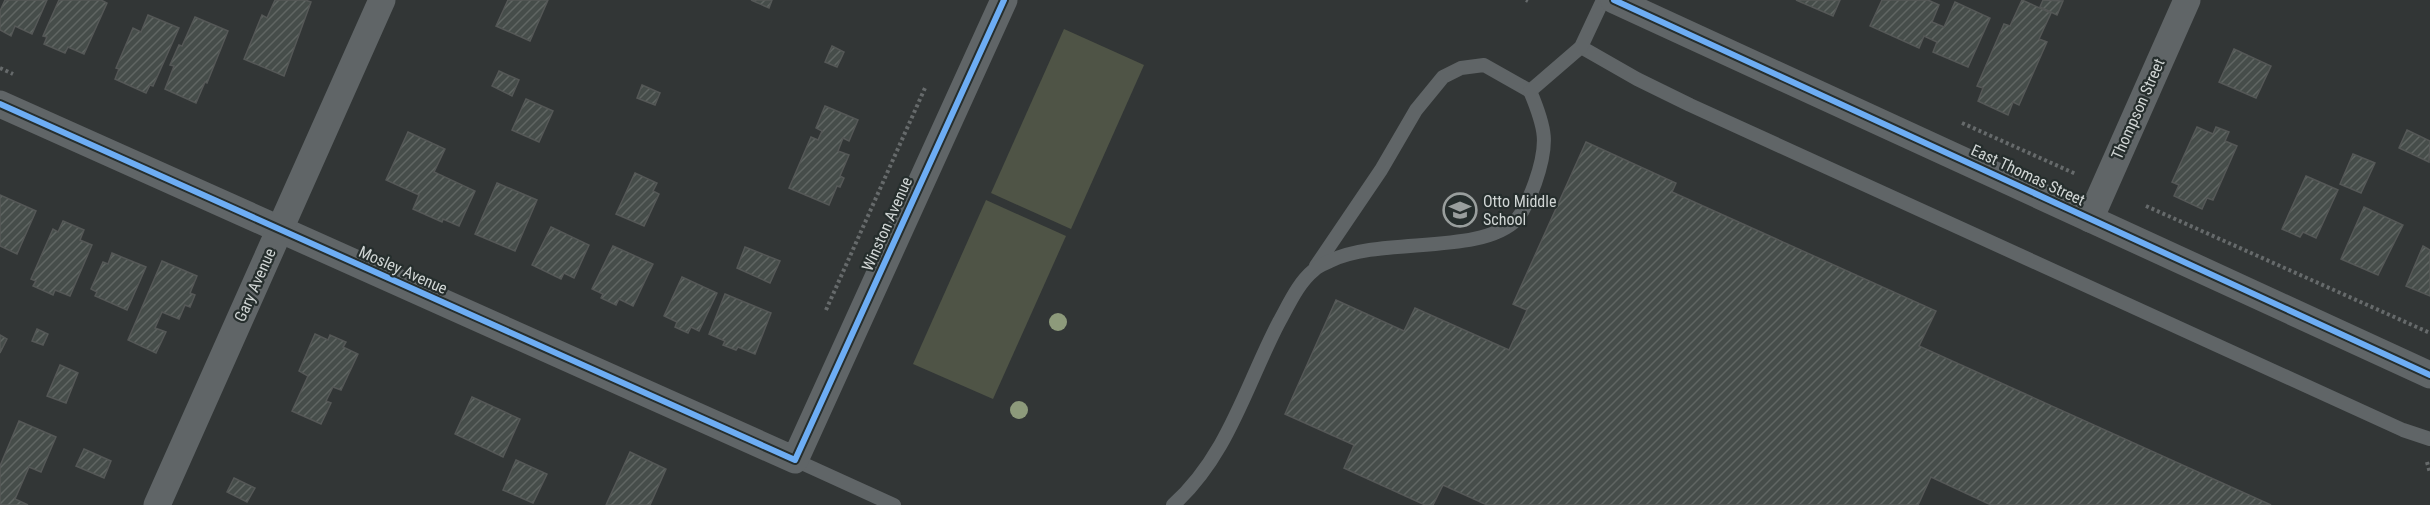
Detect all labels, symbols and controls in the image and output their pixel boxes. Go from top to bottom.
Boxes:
street label: Thompson Street [2107,55,2169,162]
street label: East Thomas Street [1968,140,2088,210]
street label: Winston Avenue [858,174,916,274]
school or university icon: Otto Middle School [1442,192,1478,228]
place label: Otto Middle School [1483,192,1556,229]
street label: Mosley Avenue [356,242,450,298]
street label: Gary Avenue [230,245,280,325]

